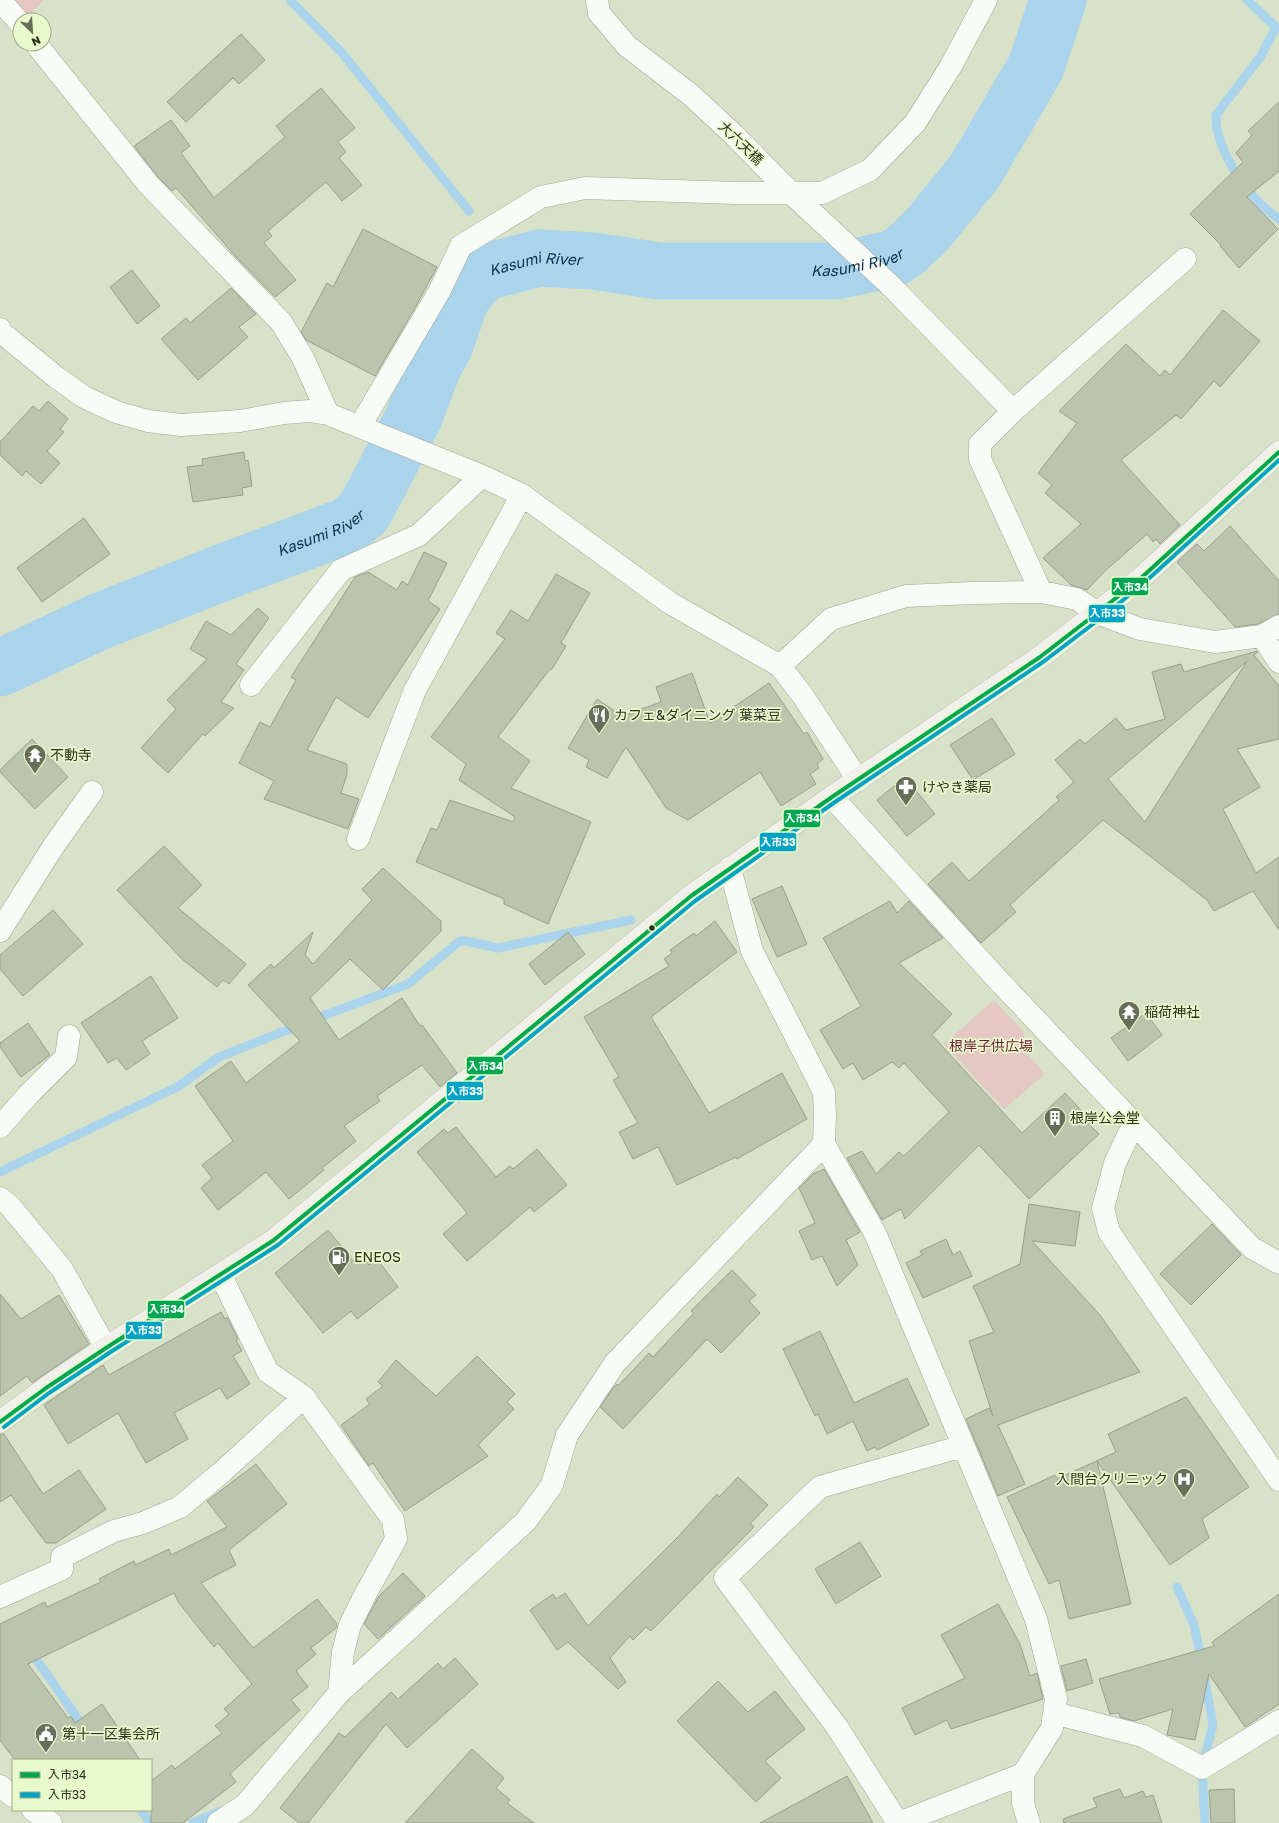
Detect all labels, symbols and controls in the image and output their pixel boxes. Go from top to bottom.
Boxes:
north arrow [12,12,52,52]
text: N [30,34,43,49]
street label: 大六天橋 [715,117,767,168]
water label: Kasumi River [811,243,908,279]
water label: Kasumi River [487,247,584,279]
water label: Kasumi River [274,504,369,559]
line badge: 入市34 [1111,577,1149,596]
text: 入市34 [1112,580,1148,593]
line badge: 入市33 [1088,604,1126,623]
text: 入市33 [1089,606,1125,619]
restaurant icon: カフェ&ダイニング 葉菜豆 [586,702,612,735]
place label: カフェ&ダイニング 葉菜豆 [614,706,781,723]
temple icon: 不動寺 [22,742,48,775]
place label: 不動寺 [50,746,92,763]
pharmacy icon: けやき薬局 [893,774,919,807]
place label: けやき薬局 [922,778,992,795]
line badge: 入市34 [783,809,821,828]
text: 入市34 [784,811,820,824]
line badge: 入市33 [759,832,797,852]
text: 入市33 [760,835,796,848]
unlabelled marker [647,923,657,933]
temple icon: 稲荷神社 [1116,999,1142,1032]
place label: 稲荷神社 [1144,1003,1200,1020]
park label: 根岸子供広場 [949,1037,1033,1054]
line badge: 入市34 [466,1056,504,1075]
text: 入市34 [467,1059,503,1072]
line badge: 入市33 [446,1081,484,1101]
text: 入市33 [447,1084,483,1097]
building icon: 根岸公会堂 [1042,1105,1068,1138]
place label: 根岸公会堂 [1070,1109,1140,1126]
fuel station icon: ENEOS [326,1244,352,1277]
place label: ENEOS [354,1248,401,1265]
line badge: 入市34 [147,1300,185,1319]
text: 入市34 [148,1302,184,1315]
line badge: 入市33 [125,1321,163,1340]
text: 入市33 [126,1323,162,1336]
hospital icon: 入間台クリニック [1171,1466,1197,1499]
place label: 入間台クリニック [1056,1470,1168,1487]
public building icon: 第十一区集会所 [33,1721,59,1754]
place label: 第十一区集会所 [62,1725,160,1742]
legend [12,1759,152,1811]
text: 入市34 [48,1767,86,1782]
text: 入市33 [48,1787,86,1802]

